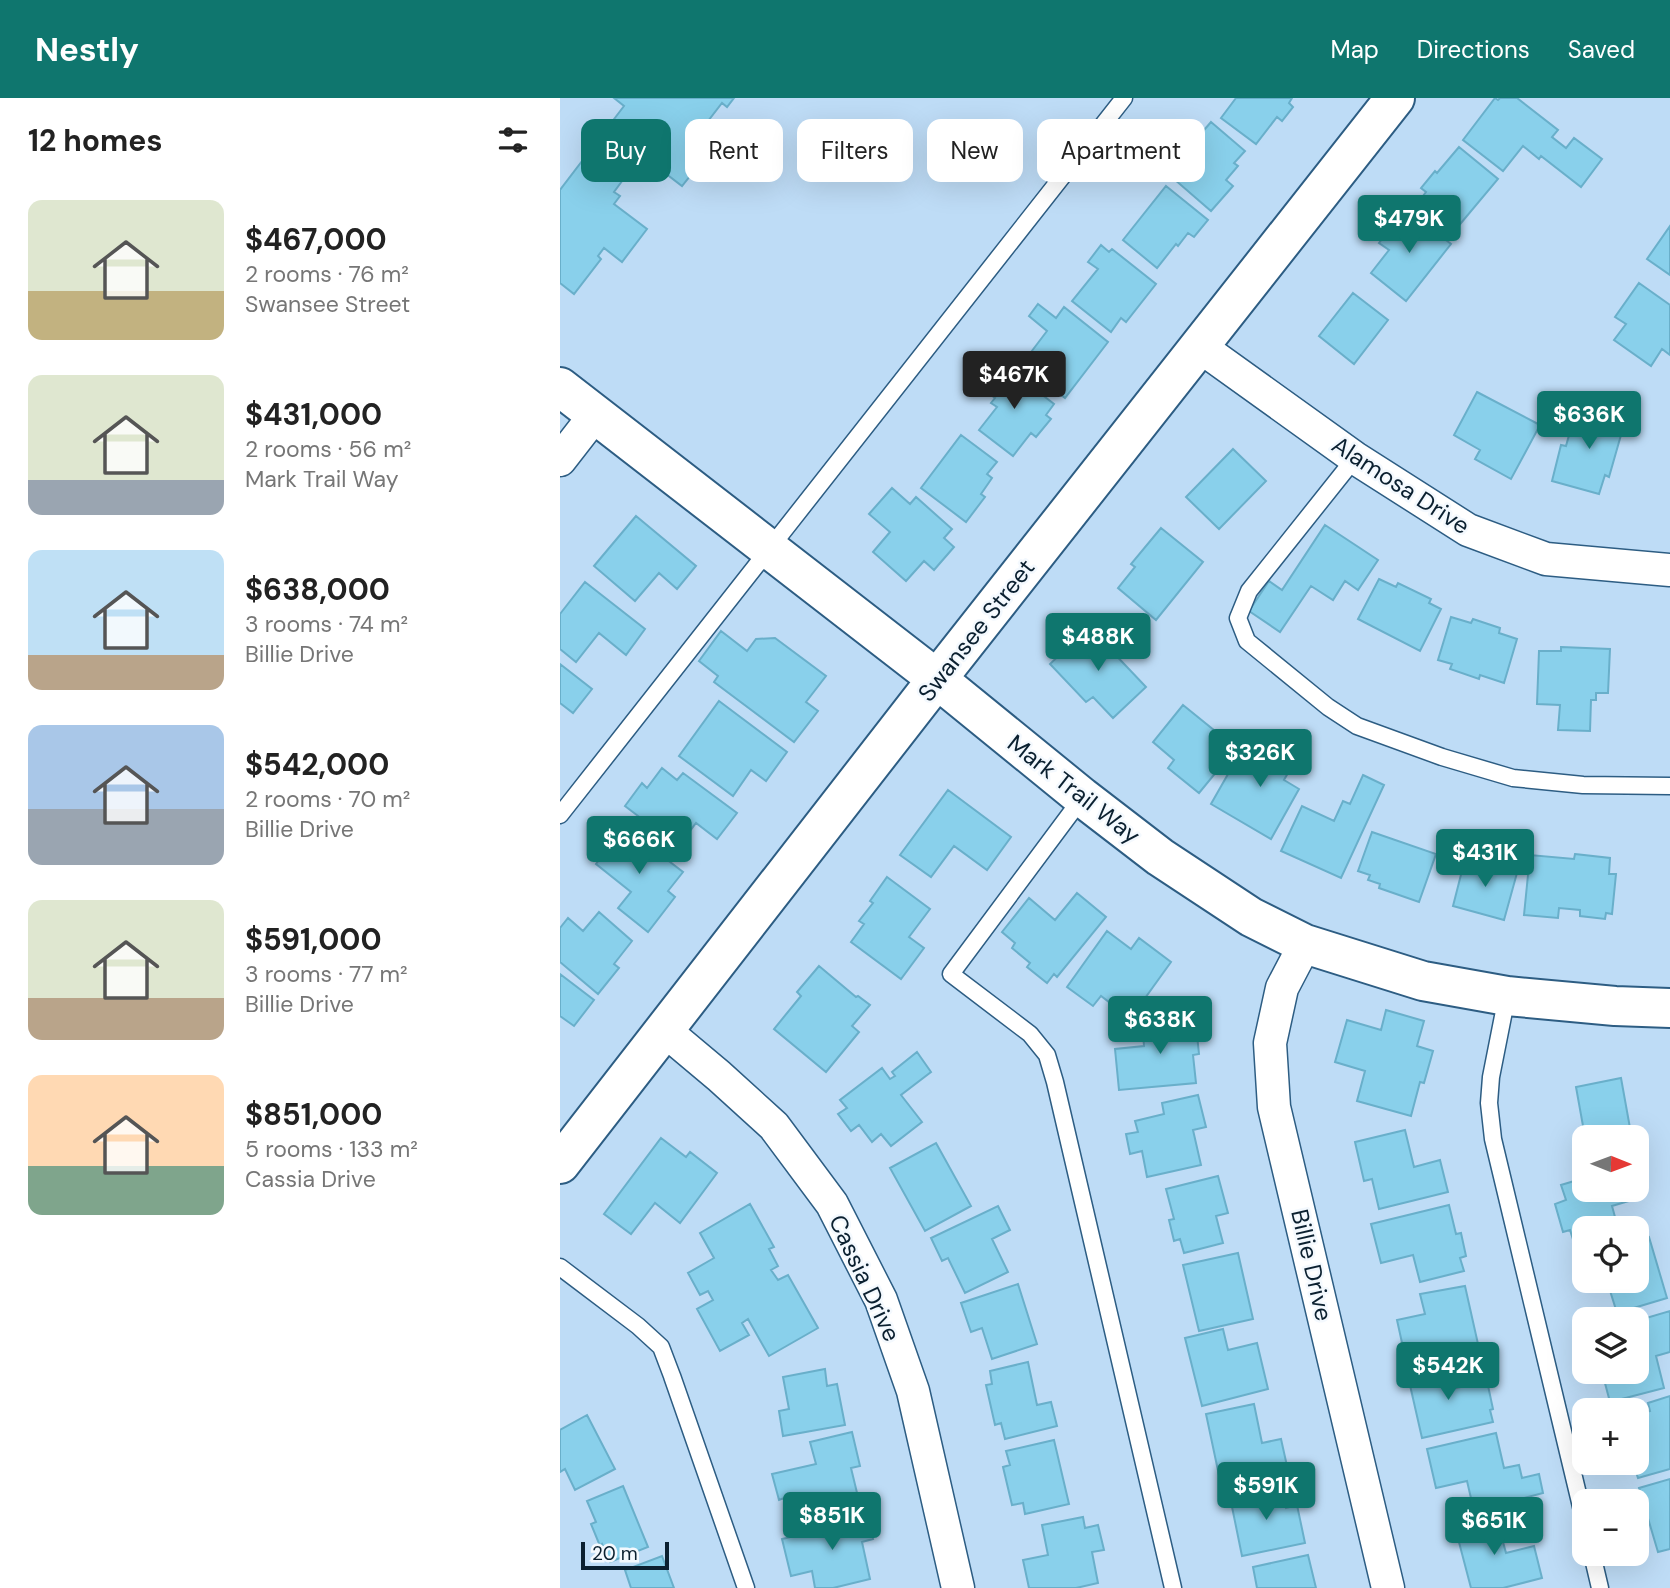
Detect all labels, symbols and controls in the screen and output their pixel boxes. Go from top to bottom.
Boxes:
text: Nestly [35,28,139,71]
text: Map [1331,34,1379,65]
text: Directions [1417,34,1530,65]
text: Saved [1568,34,1635,65]
chip: Buy [581,119,671,182]
chip: Rent [685,119,783,182]
chip: Filters [797,119,913,182]
chip: New [927,119,1023,182]
chip: Apartment [1037,119,1205,182]
text: 12 homes [28,121,162,160]
icon: filters [494,121,532,159]
pin: $479K [1360,195,1458,255]
text: $479K [1374,203,1444,233]
text: $467,000 [245,220,387,259]
icon: home [84,228,168,312]
text: 2 rooms · 76 m² [245,259,409,289]
text: Swansee Street [245,289,410,319]
pin: $467K [965,352,1063,411]
text: $467K [979,359,1049,389]
pin: $636K [1540,392,1638,451]
text: $431,000 [245,395,382,434]
text: $636K [1553,399,1625,429]
icon: home [84,403,168,487]
street label: Alamosa Drive [1326,429,1476,541]
text: 2 rooms · 56 m² [245,434,411,464]
text: Mark Trail Way [245,464,399,494]
street label: Swansee Street [911,553,1041,707]
text: $638,000 [245,570,390,609]
icon: home [84,578,168,662]
text: 3 rooms · 74 m² [245,609,408,639]
pin: $488K [1049,614,1147,673]
text: $488K [1062,621,1134,651]
text: Billie Drive [245,639,354,669]
street label: Mark Trail Way [1001,727,1147,851]
pin: $326K [1211,730,1309,789]
text: $326K [1225,737,1295,767]
text: $542,000 [245,745,389,784]
icon: home [84,753,168,837]
text: 2 rooms · 70 m² [245,784,410,814]
text: Billie Drive [245,814,354,844]
pin: $666K [590,816,688,876]
text: $666K [603,824,675,854]
pin: $431K [1436,830,1534,889]
text: $431K [1452,837,1518,867]
text: $591,000 [245,920,382,959]
icon: home [84,928,168,1012]
text: 3 rooms · 77 m² [245,959,408,989]
text: Billie Drive [245,989,354,1019]
pin: $638K [1111,996,1209,1056]
text: $638K [1124,1004,1196,1034]
text: $851,000 [245,1095,382,1134]
icon: home [84,1103,168,1187]
north arrow [1572,1125,1648,1202]
map controls [1572,1125,1649,1566]
text: 5 rooms · 133 m² [245,1134,418,1164]
text: Cassia Drive [245,1164,376,1194]
street label: Billie Drive [1284,1206,1340,1324]
street label: Cassia Drive [822,1210,908,1346]
button: locate [1572,1216,1649,1293]
button: layers [1572,1307,1649,1384]
pin: $542K [1399,1342,1497,1402]
text: $542K [1412,1350,1484,1380]
button: + [1572,1398,1649,1475]
pin: $591K [1217,1462,1315,1522]
text: $591K [1233,1470,1299,1500]
button: − [1572,1489,1649,1566]
pin: $851K [783,1492,881,1552]
pin: $651K [1445,1498,1543,1557]
text: $851K [799,1500,865,1530]
text: $651K [1461,1505,1527,1535]
scale bar [581,1539,668,1571]
text: 20 m [592,1541,638,1566]

